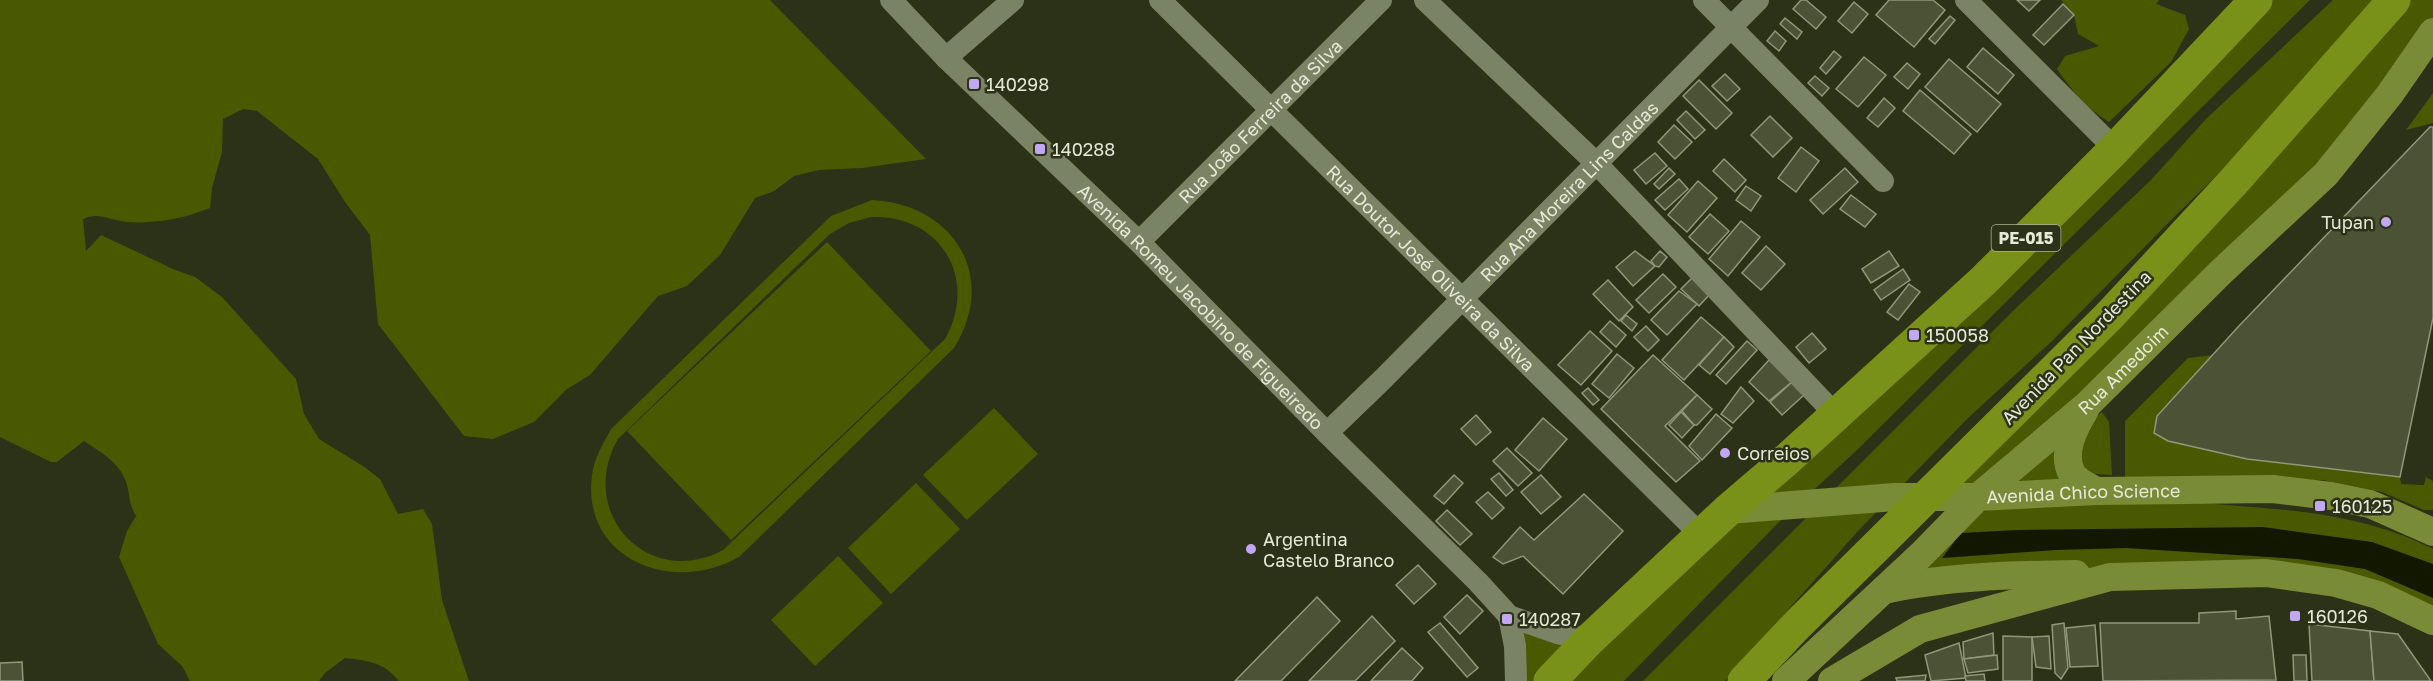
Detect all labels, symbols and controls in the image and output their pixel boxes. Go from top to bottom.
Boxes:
street label: Rua João Ferreira da Silva [1173,35,1346,208]
place label: 140298 [986,73,1049,95]
marker: 140298 [967,77,981,91]
street label: Rua Ana Moreira Lins Caldas [1475,97,1663,286]
place label: 140288 [1052,138,1115,160]
marker: 140288 [1033,142,1047,156]
street label: Rua Doutor José Oliveira da Silva [1322,160,1540,376]
street label: Avenida Romeu Jacobino de Figueiredo [1074,179,1328,434]
place label: Tupan [2321,211,2374,233]
marker: Tupan [2379,215,2393,229]
road number: PE-015 [1992,225,2060,251]
street label: Avenida Pan Nordestina [1997,265,2155,429]
street label: Rua Amedoim [2073,320,2173,419]
place label: 150058 [1926,324,1989,346]
marker: 150058 [1907,328,1921,342]
place label: Correios [1737,442,1810,464]
marker: Correios [1718,446,1732,460]
street label: Avenida Chico Science [1986,479,2181,508]
place label: 160125 [2332,495,2392,517]
marker: 160125 [2313,499,2327,513]
place label: Argentina Castelo Branco [1263,528,1394,571]
marker: Argentina Castelo Branco [1244,542,1258,556]
place label: 160126 [2307,605,2368,627]
place label: 140287 [1519,608,1581,630]
marker: 160126 [2288,609,2302,623]
marker: 140287 [1500,612,1514,626]

